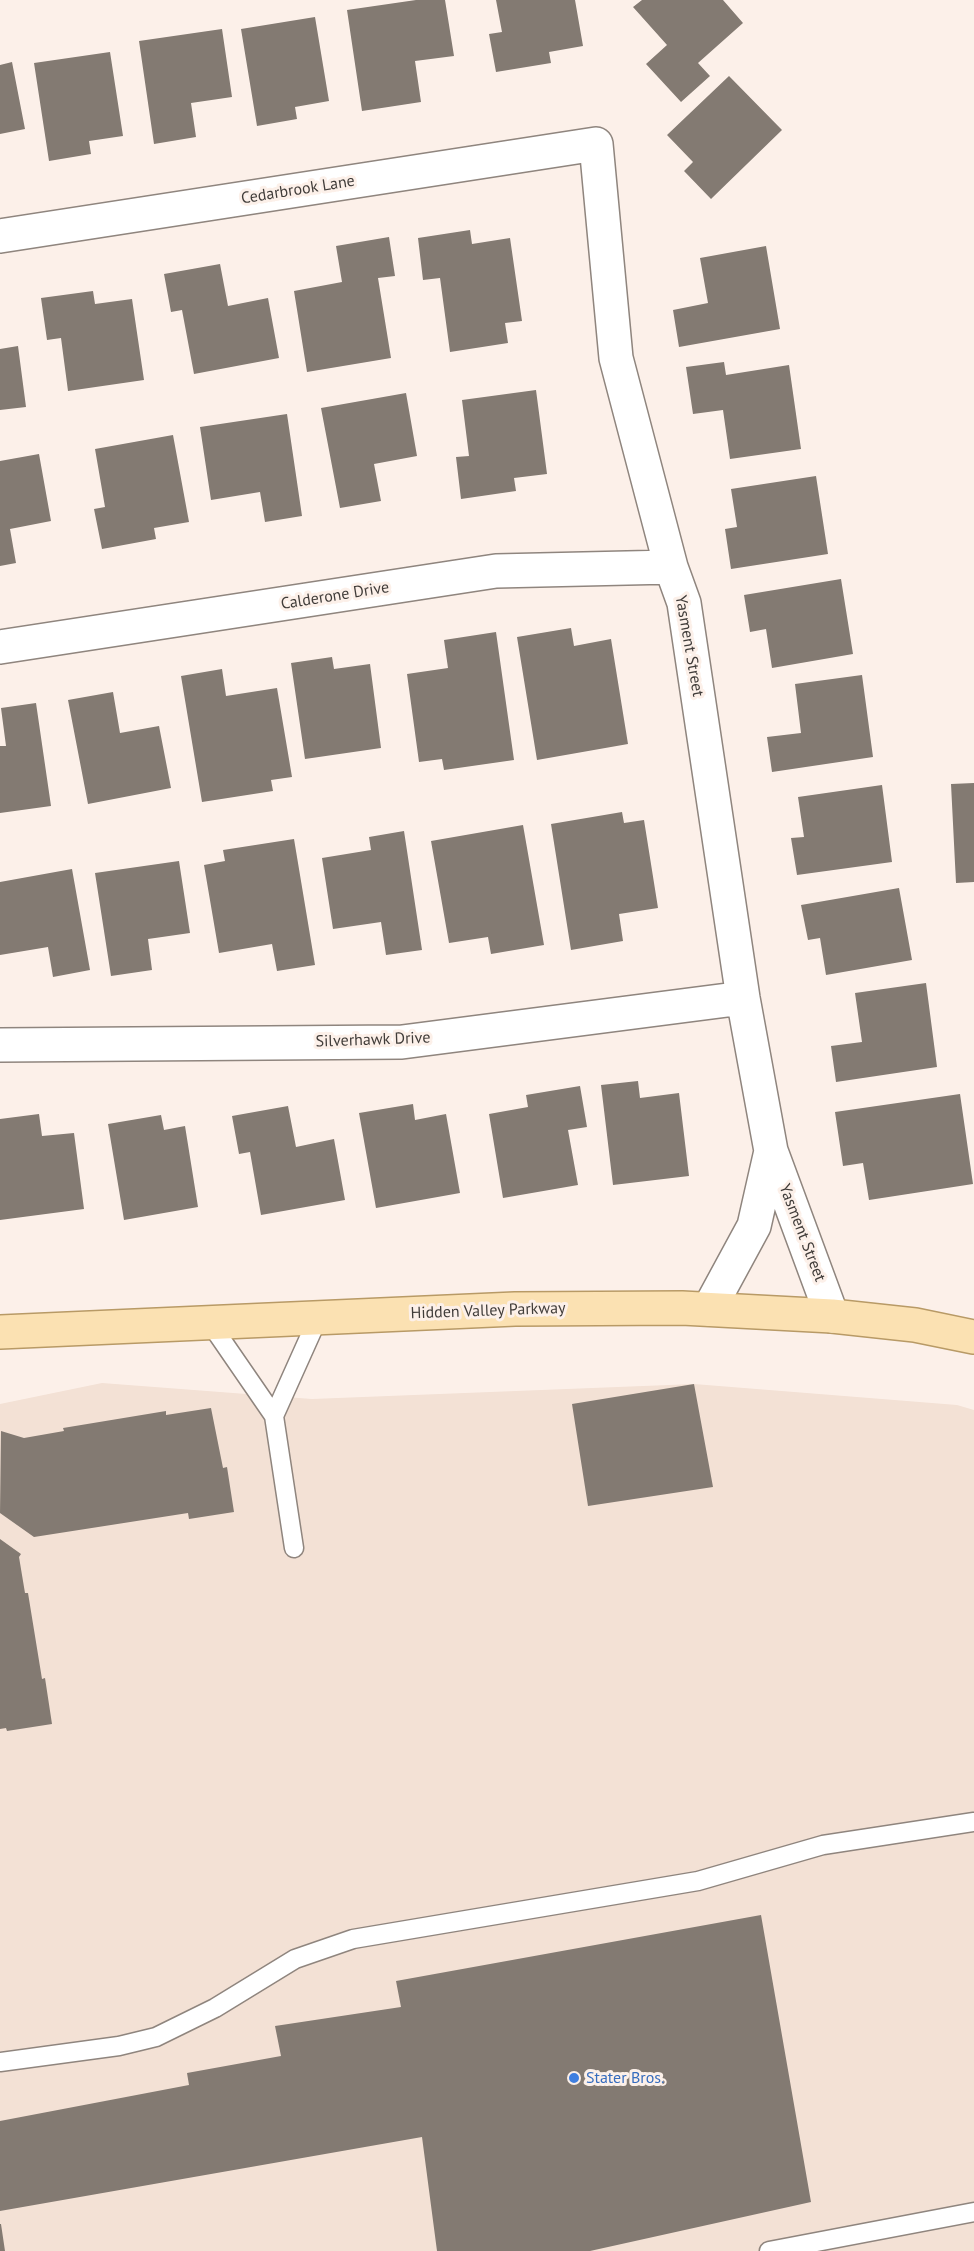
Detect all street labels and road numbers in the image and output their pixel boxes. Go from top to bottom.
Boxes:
street label: Cedarbrook Lane [240,172,356,208]
street label: Calderone Drive [280,578,390,614]
street label: Yasment Street [671,594,707,698]
street label: Silverhawk Drive [315,1028,431,1052]
street label: Yasment Street [775,1182,829,1284]
street label: Hidden Valley Parkway [410,1299,566,1323]

